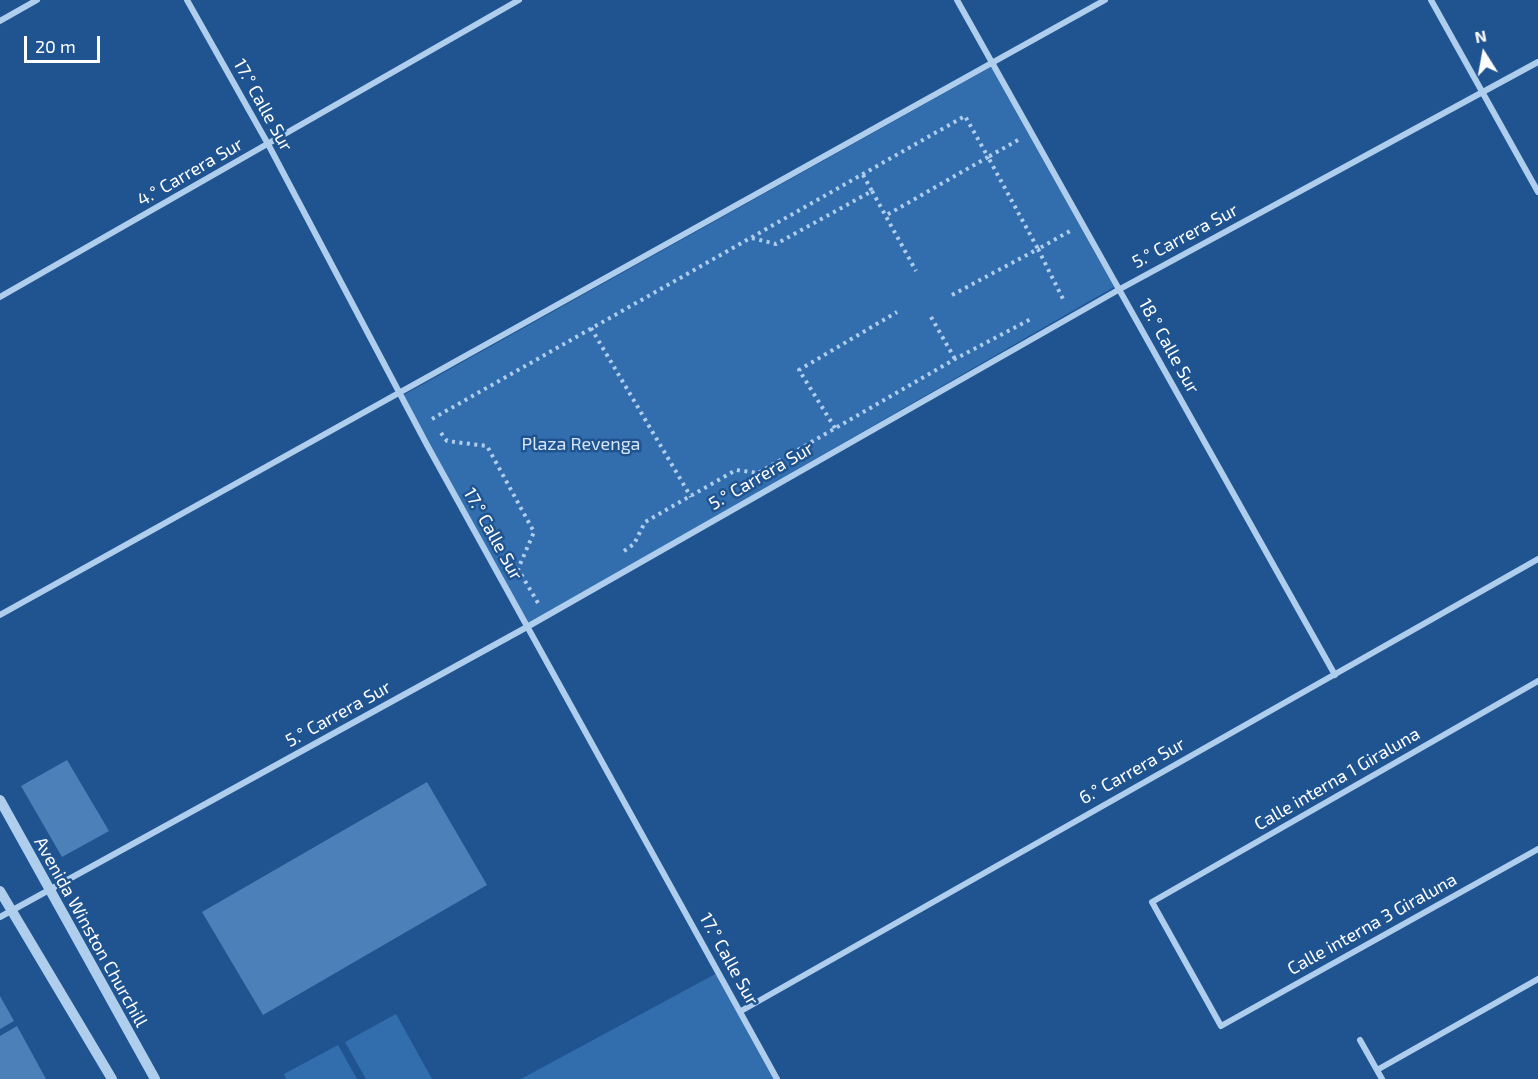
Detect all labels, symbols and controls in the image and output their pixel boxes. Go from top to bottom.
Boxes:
scale bar [27,24,104,62]
north arrow [1454,24,1514,84]
text: N [1473,25,1488,46]
text: 20 m [35,35,76,57]
street label: 17.° Calle Sur [229,55,297,155]
street label: 4.° Carrera Sur [133,133,247,211]
street label: 5.° Carrera Sur [1128,199,1242,273]
street label: 18.° Calle Sur [1134,295,1204,397]
park label: Plaza Revenga [522,433,640,455]
street label: 5.° Carrera Sur [705,437,817,515]
street label: 17.° Calle Sur [459,484,527,584]
street label: 5.° Carrera Sur [282,676,394,752]
street label: Calle interna 1 Giraluna [1250,723,1424,835]
street label: 6.° Carrera Sur [1075,733,1189,809]
street label: Avenida Winston Churchill [30,833,152,1031]
street label: Calle interna 3 Giraluna [1284,868,1460,980]
street label: 17.° Calle Sur [695,909,763,1009]

